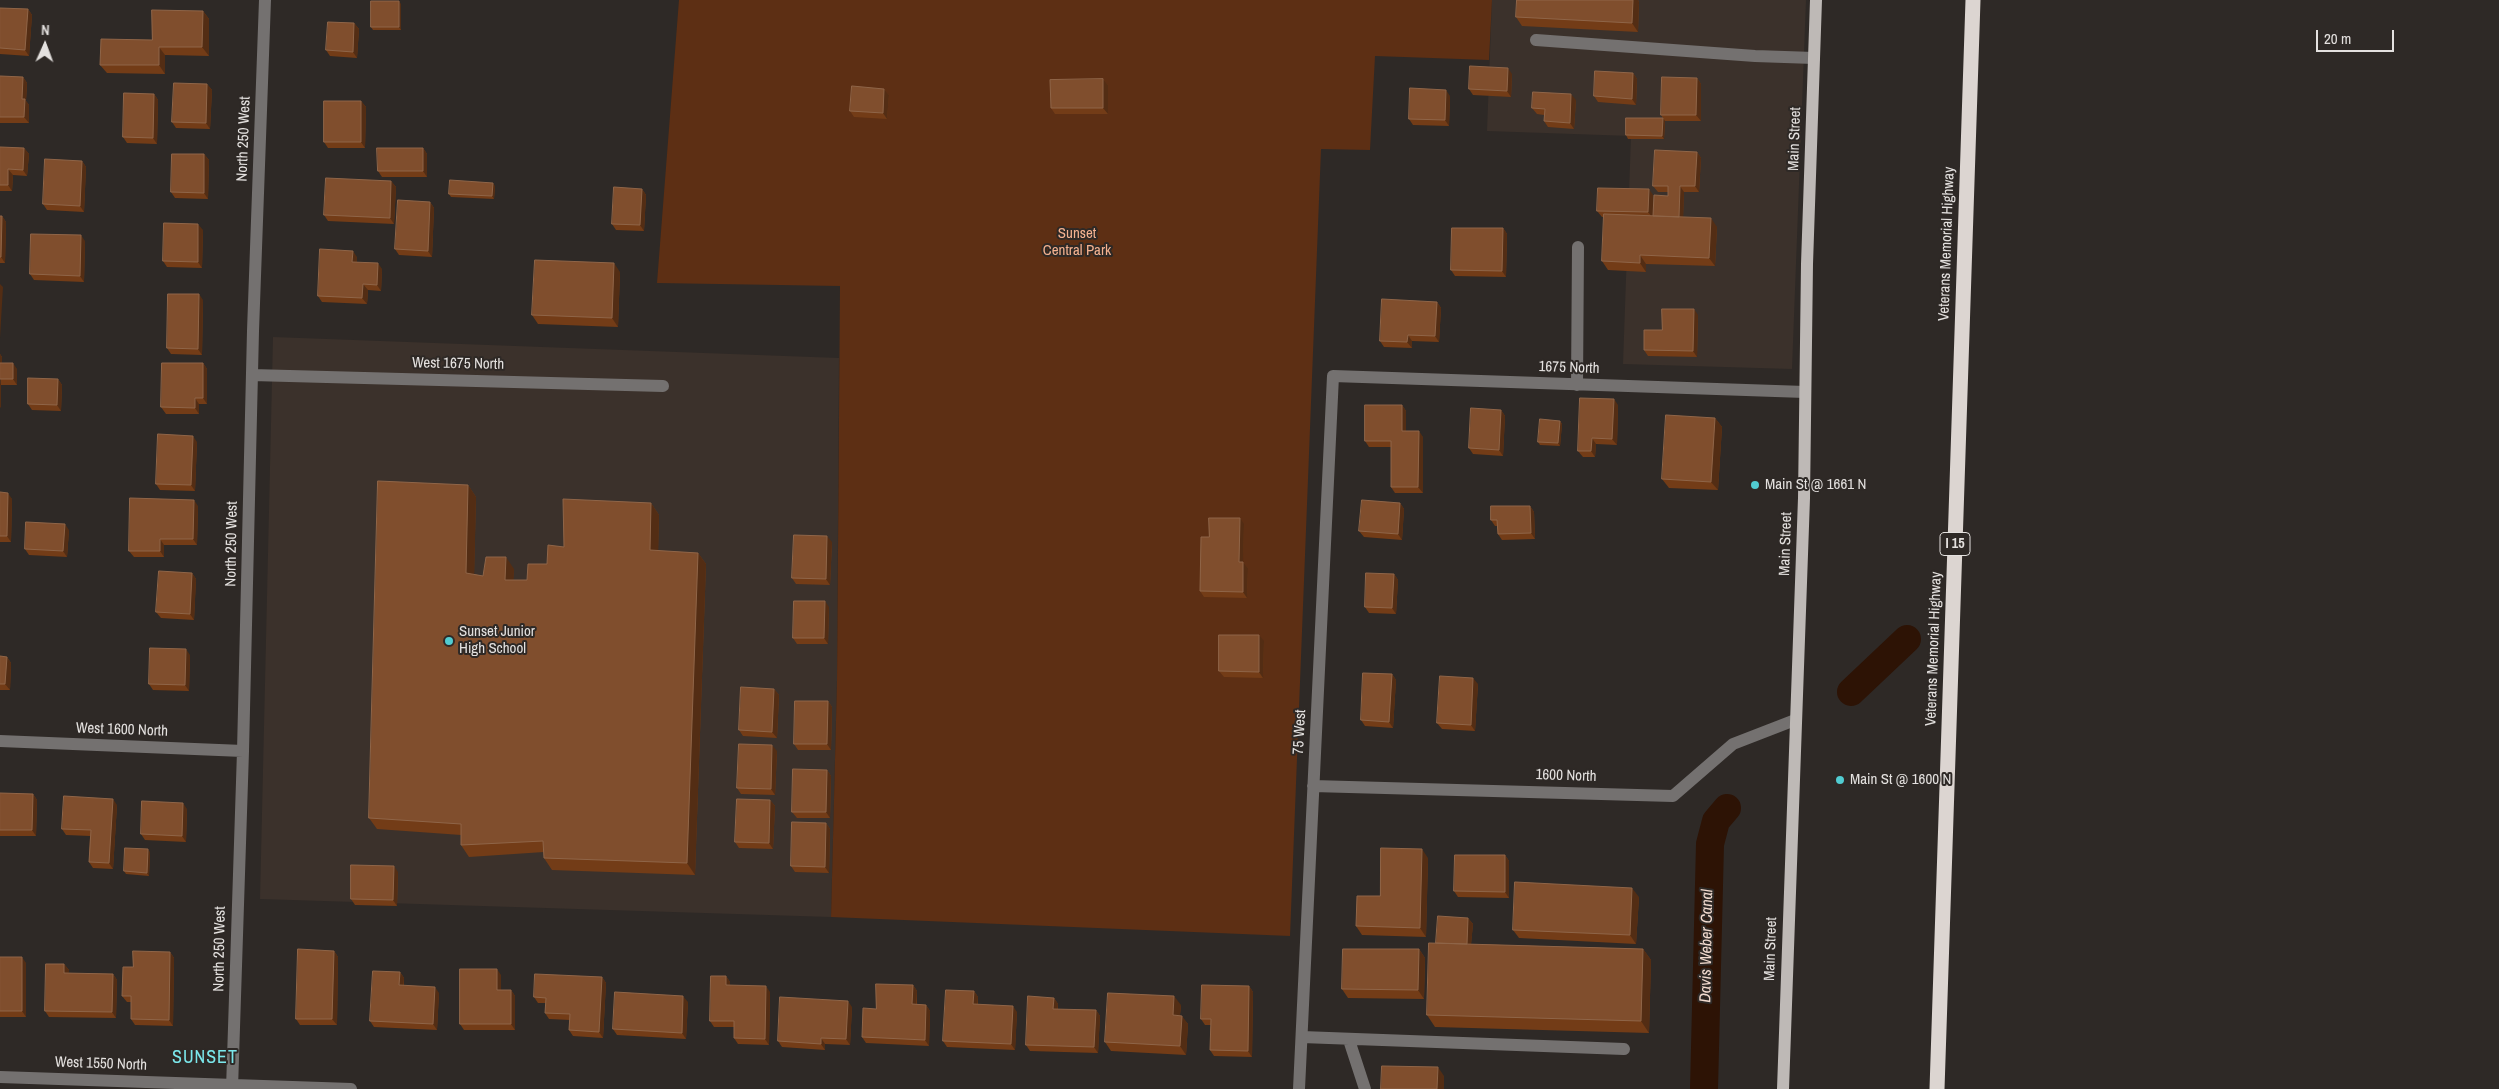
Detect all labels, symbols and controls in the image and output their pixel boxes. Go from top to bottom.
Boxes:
north arrow [20,20,70,70]
scale bar [2319,20,2396,52]
text: N [41,21,50,39]
text: 20 m [2324,28,2351,49]
street label: North 250 West [234,96,254,182]
street label: Main Street [1785,107,1805,171]
street label: Veterans Memorial Highway [1935,166,1959,322]
park label: Sunset Central Park [1043,225,1111,260]
street label: West 1675 North [412,354,504,374]
street label: 1675 North [1538,358,1600,378]
place label: Main St @ 1661 N [1765,476,1866,494]
marker: Main St @ 1661 N [1749,479,1761,491]
street label: North 250 West [222,501,242,587]
street label: Main Street [1776,512,1796,576]
road number: I 15 [1940,532,1970,556]
street label: Veterans Memorial Highway [1922,571,1946,727]
place label: Sunset Junior High School [459,623,535,658]
marker: Sunset Junior High School [443,635,455,647]
street label: 75 West [1290,709,1310,755]
street label: West 1600 North [76,719,168,741]
street label: 1600 North [1535,766,1597,786]
place label: Main St @ 1600 N [1850,771,1951,789]
marker: Main St @ 1600 N [1834,774,1846,786]
water label: Davis Weber Canal [1696,889,1718,1003]
street label: North 250 West [210,906,230,992]
street label: Main Street [1761,917,1781,981]
district label: SUNSET [171,1047,239,1069]
street label: West 1550 North [55,1053,147,1075]

